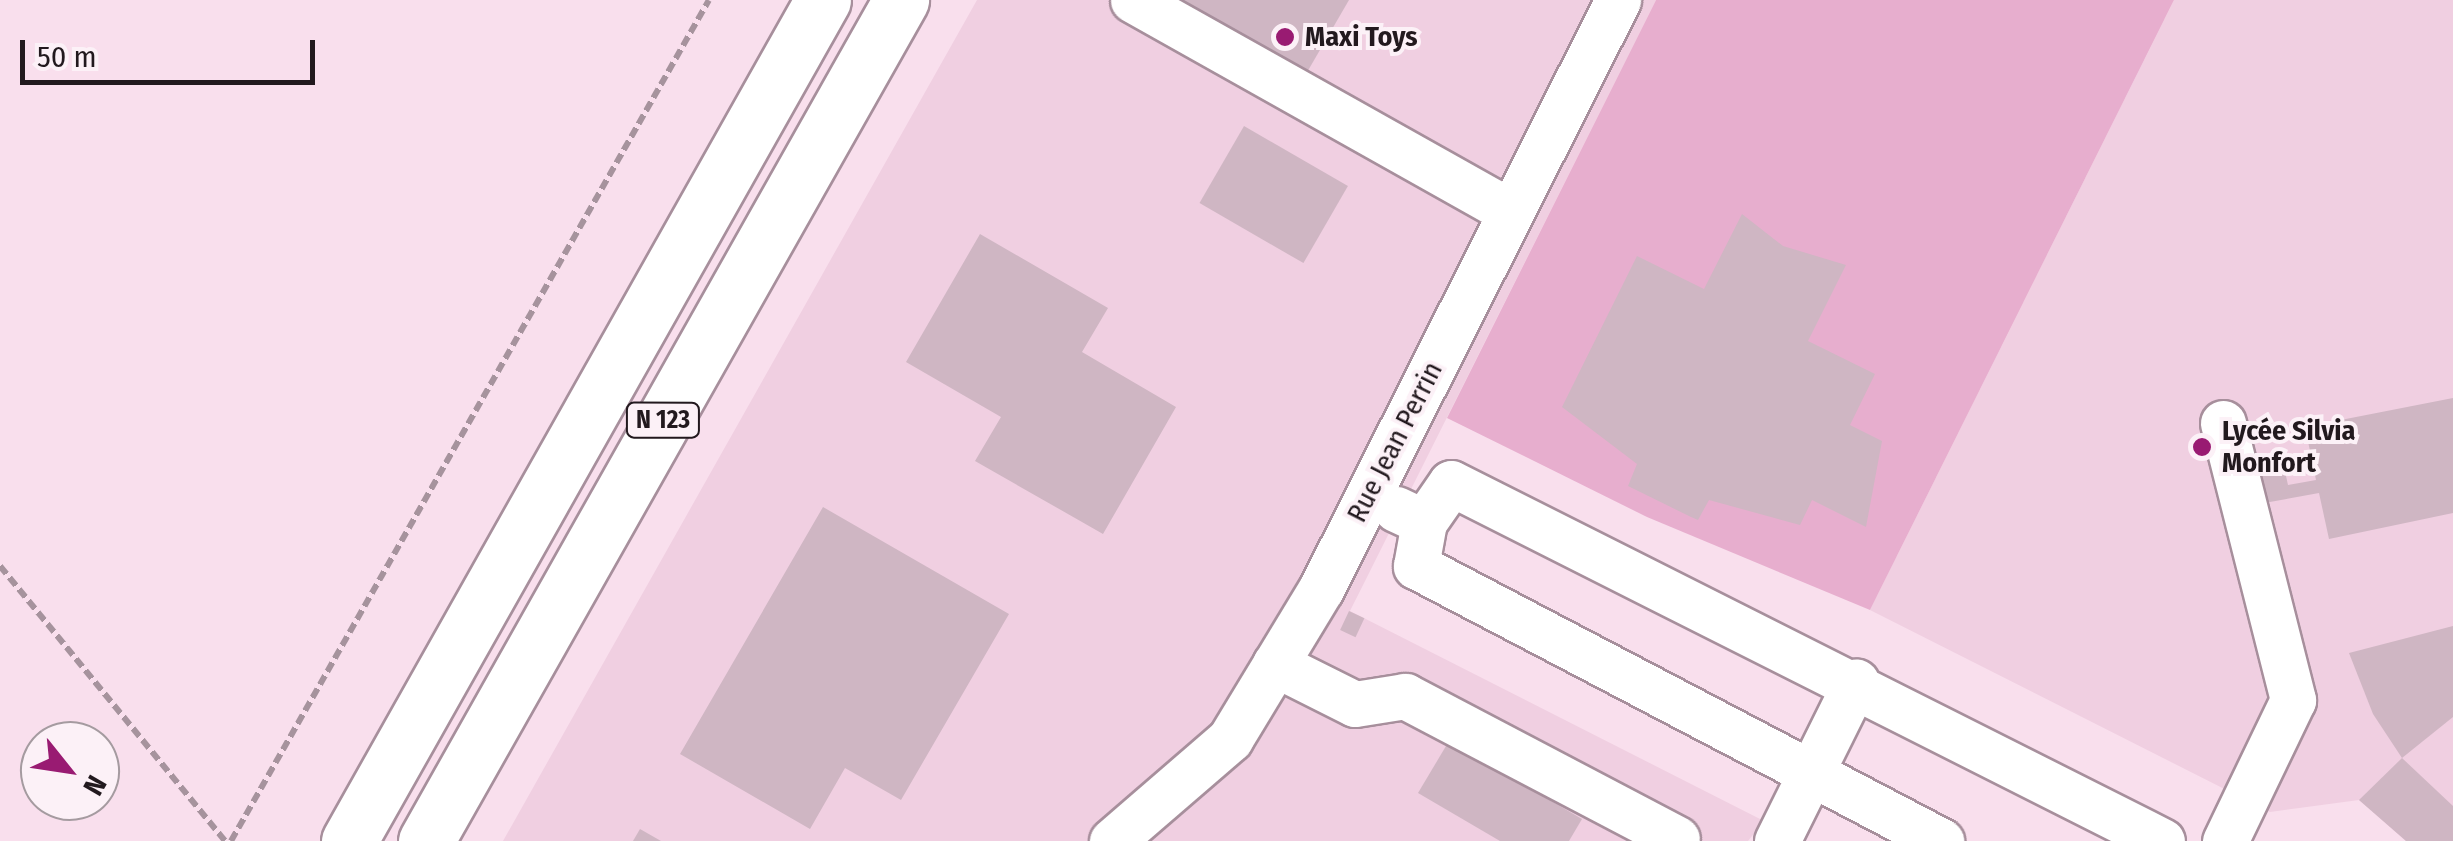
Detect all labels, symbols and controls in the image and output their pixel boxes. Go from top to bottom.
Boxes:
scale bar [25,20,320,82]
place label: Maxi Toys [1305,20,1418,54]
marker: Maxi Toys [1274,26,1296,48]
text: 50 m [37,39,97,75]
street label: Rue Jean Perrin [1340,356,1450,528]
road number: N 123 [626,400,700,440]
place label: Lycée Silvia Monfort [2222,414,2355,480]
marker: Lycée Silvia Monfort [2191,436,2213,458]
north arrow [20,721,120,821]
text: N [76,770,113,801]

